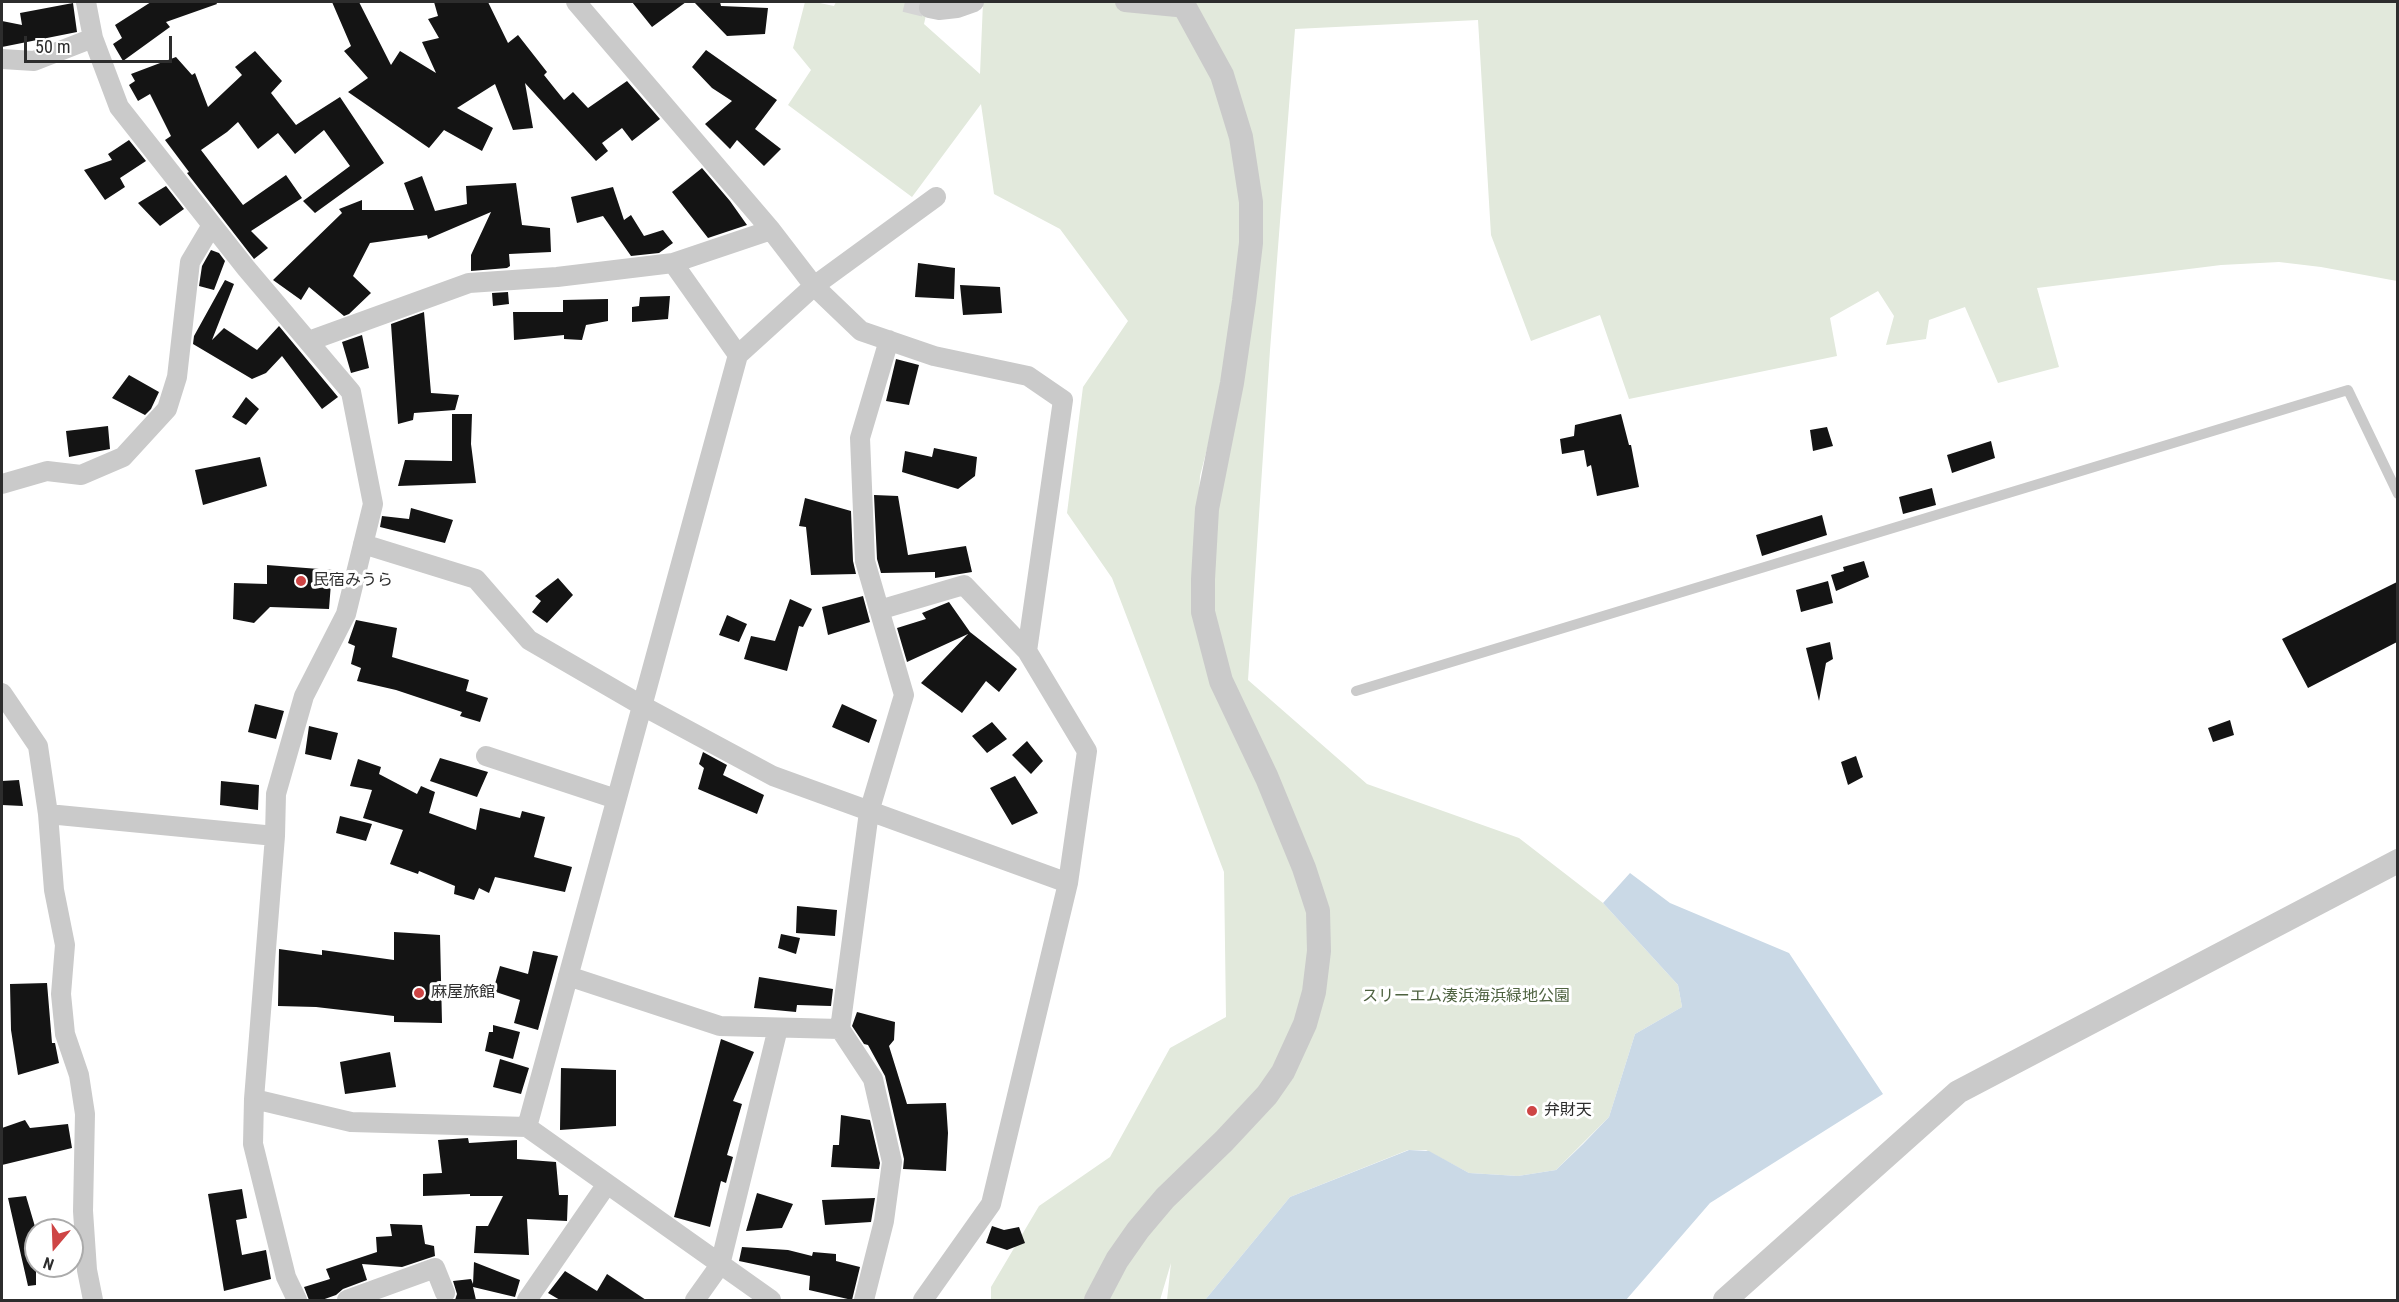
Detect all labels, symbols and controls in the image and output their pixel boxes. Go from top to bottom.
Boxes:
scale bar [27,24,176,62]
text: 50 m [35,36,70,57]
place label: 民宿みうら [313,571,393,591]
marker: 民宿みうら [294,574,308,588]
place label: 麻屋旅館 [431,983,495,1003]
marker: 麻屋旅館 [412,986,426,1000]
park label: スリーエム湊浜海浜緑地公園 [1362,987,1570,1007]
place label: 弁財天 [1544,1101,1592,1121]
marker: 弁財天 [1525,1104,1539,1118]
north arrow [24,1218,84,1278]
text: N [41,1253,56,1274]

